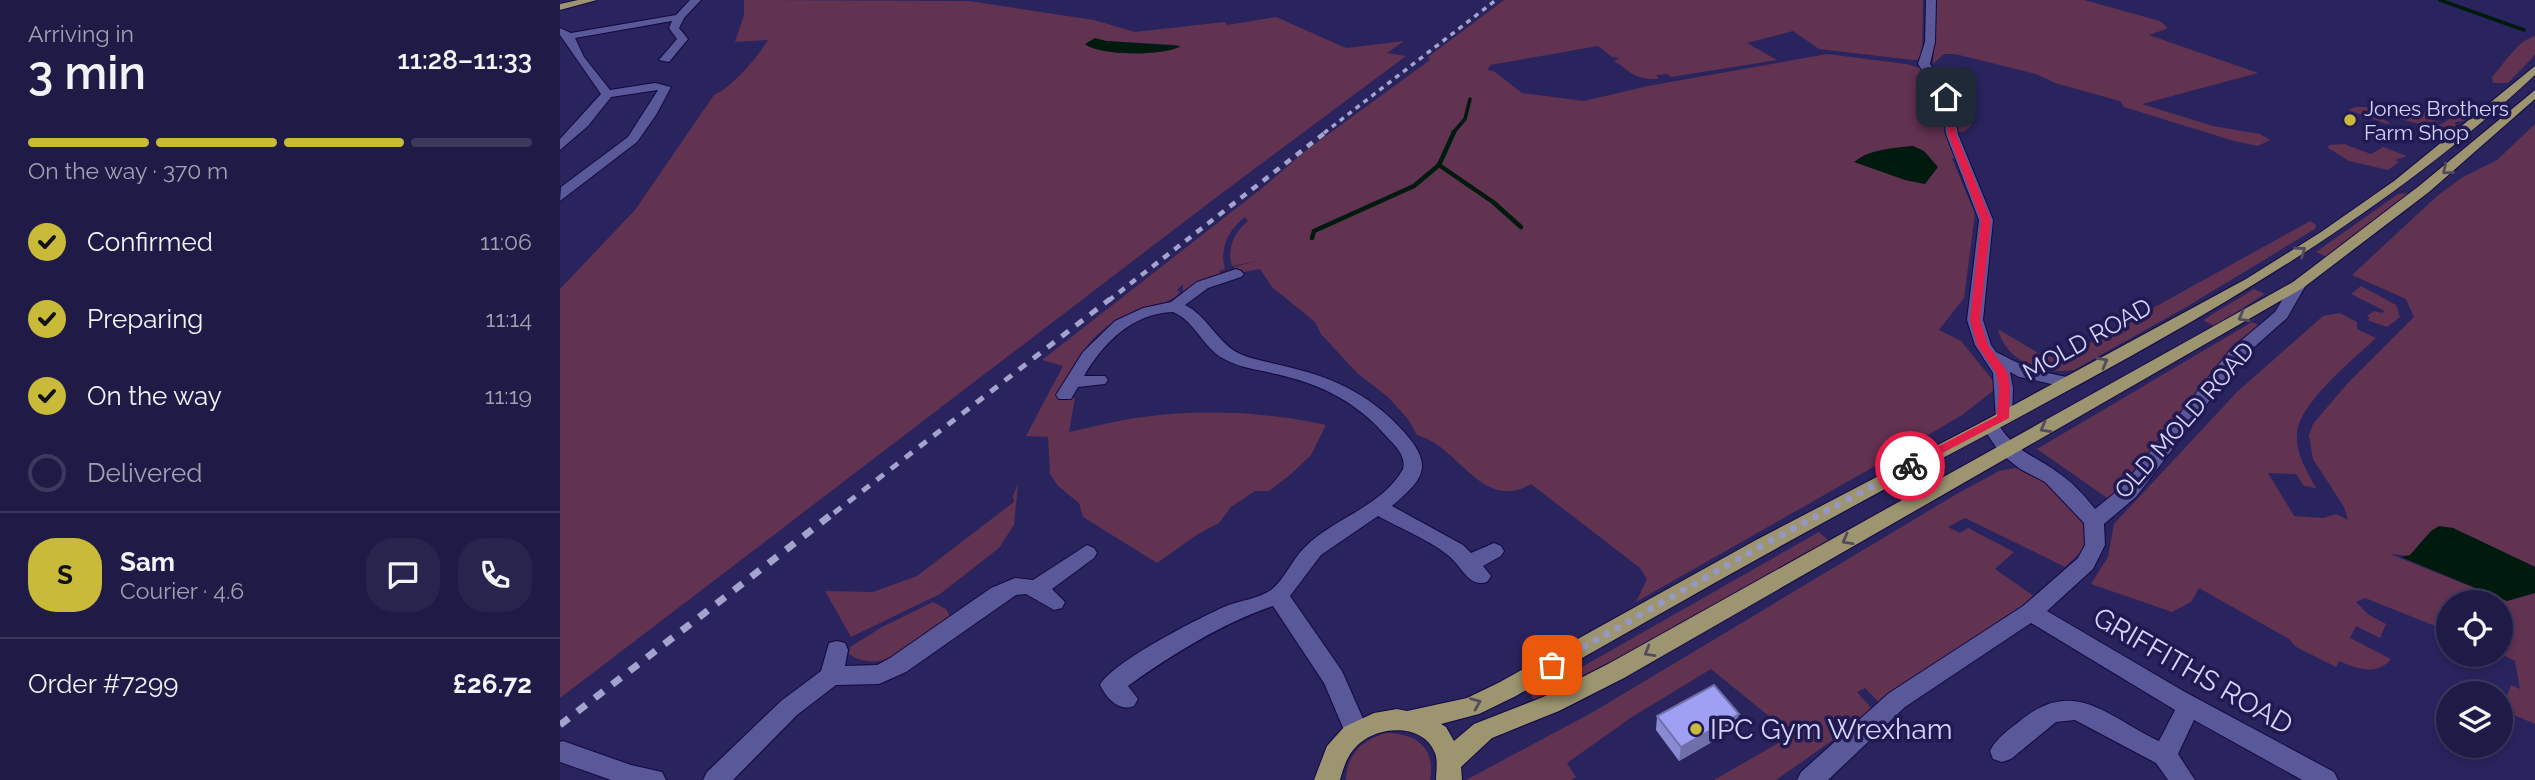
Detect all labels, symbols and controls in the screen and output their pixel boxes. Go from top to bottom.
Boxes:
text: Arriving in [28,20,134,47]
text: 11:28–11:33 [398,45,532,75]
text: 3 min [28,46,146,100]
pin [1916,67,1976,127]
icon: home [1927,78,1965,116]
place label: Jones Brothers Farm Shop [2364,96,2509,145]
marker: Jones Brothers Farm Shop [2342,112,2358,128]
text: On the way · 370 m [28,157,228,184]
one-way arrow [2442,162,2455,174]
icon: check [28,223,66,261]
text: Confirmed [87,227,213,257]
text: 11:06 [480,228,532,255]
one-way arrow [2293,247,2306,259]
street label: MOLD ROAD [2018,292,2156,386]
icon: check [28,300,66,338]
text: Preparing [87,304,203,334]
text: 11:14 [486,305,532,332]
one-way arrow [2238,309,2250,322]
street label: OLD MOLD ROAD [2108,336,2260,504]
one-way arrow [2095,357,2108,370]
icon: check [28,377,66,415]
text: On the way [87,381,222,411]
text: 11:19 [485,382,532,409]
one-way arrow [2039,420,2052,433]
courier [1875,431,1945,501]
icon: bike [1891,447,1929,485]
text: Delivered [87,458,202,488]
one-way arrow [1841,532,1854,545]
button: chat [366,538,440,612]
button: phone [458,538,532,612]
text: Sam [120,547,175,577]
text: S [57,560,73,590]
text: Courier · 4.6 [120,577,244,604]
map controls [2436,590,2513,758]
button: locate [2436,590,2513,667]
street label: GRIFFITHS ROAD [2087,601,2299,741]
pin [1522,635,1582,695]
one-way arrow [1643,644,1656,657]
icon: bag [1533,646,1571,684]
text: Order #7299 [28,669,178,699]
text: £26.72 [453,669,532,699]
button: layers [2436,681,2513,758]
one-way arrow [1470,698,1482,712]
place label: IPC Gym Wrexham [1710,713,1952,746]
marker: IPC Gym Wrexham [1688,721,1704,737]

